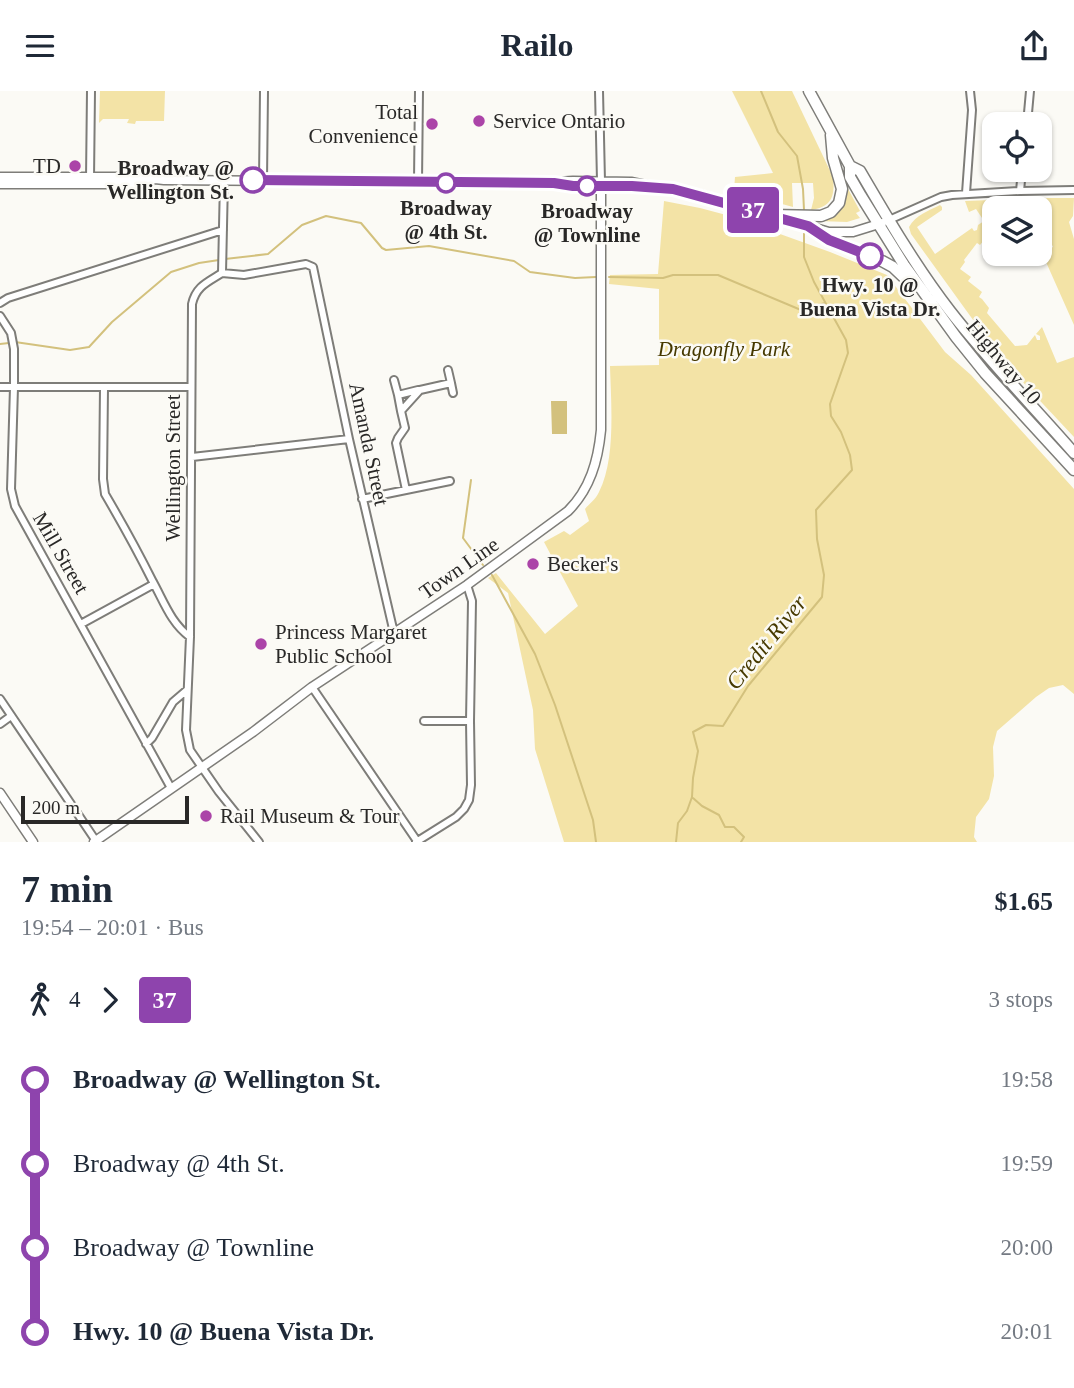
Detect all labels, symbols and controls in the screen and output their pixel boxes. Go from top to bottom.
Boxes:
icon: menu [21,27,59,65]
text: Railo [501,27,573,63]
icon: share [1015,27,1053,65]
place label: Total Convenience [308,100,418,148]
place label: Service Ontario [493,109,625,133]
map controls [982,112,1052,266]
button: locate [982,112,1052,182]
marker: Service Ontario [471,113,487,129]
marker: Total Convenience [424,116,440,132]
place label: TD [33,154,61,178]
place label: Broadway @ Wellington St. [107,156,234,204]
marker: TD [67,158,83,174]
marker: Broadway @ Wellington St. [240,167,266,193]
marker: Broadway @ 4th St. [436,173,456,193]
marker: Broadway @ Townline [577,176,597,196]
line badge: 37 [722,187,784,233]
place label: Broadway @ 4th St. [400,196,492,244]
button: layers [982,196,1052,266]
text: 37 [741,197,765,223]
place label: Broadway @ Townline [534,199,640,247]
marker: Hwy. 10 @ Buena Vista Dr. [857,243,883,269]
place label: Hwy. 10 @ Buena Vista Dr. [799,273,941,321]
street label: Highway 10 [962,315,1046,409]
park label: Dragonfly Park [657,337,791,361]
street label: Amanda Street [344,380,394,508]
street label: Wellington Street [161,394,185,542]
street label: Mill Street [28,508,94,598]
street label: Town Line [415,532,503,604]
place label: Becker's [547,552,618,576]
marker: Becker's [525,556,541,572]
water label: Credit River [721,590,812,694]
place label: Princess Margaret Public School [275,620,427,668]
marker: Princess Margaret Public School [253,636,269,652]
scale bar [21,793,189,825]
text: 200 m [32,797,80,818]
place label: Rail Museum & Tour [220,804,400,828]
marker: Rail Museum & Tour [198,808,214,824]
text: 7 min [21,868,113,910]
text: $1.65 [995,887,1053,916]
text: 19:54 – 20:01 · Bus [21,915,204,940]
icon: walk [21,981,59,1019]
icon: forward [91,981,129,1019]
text: 4 [69,987,81,1012]
text: 37 [153,987,177,1013]
text: 3 stops [988,987,1053,1012]
text: Broadway @ Wellington St. [73,1065,381,1094]
text: 19:58 [1001,1067,1053,1092]
text: Broadway @ 4th St. [73,1149,285,1178]
text: 19:59 [1001,1151,1053,1176]
text: Broadway @ Townline [73,1233,314,1262]
text: 20:00 [1001,1235,1053,1260]
text: Hwy. 10 @ Buena Vista Dr. [73,1317,374,1346]
text: 20:01 [1001,1319,1053,1344]

